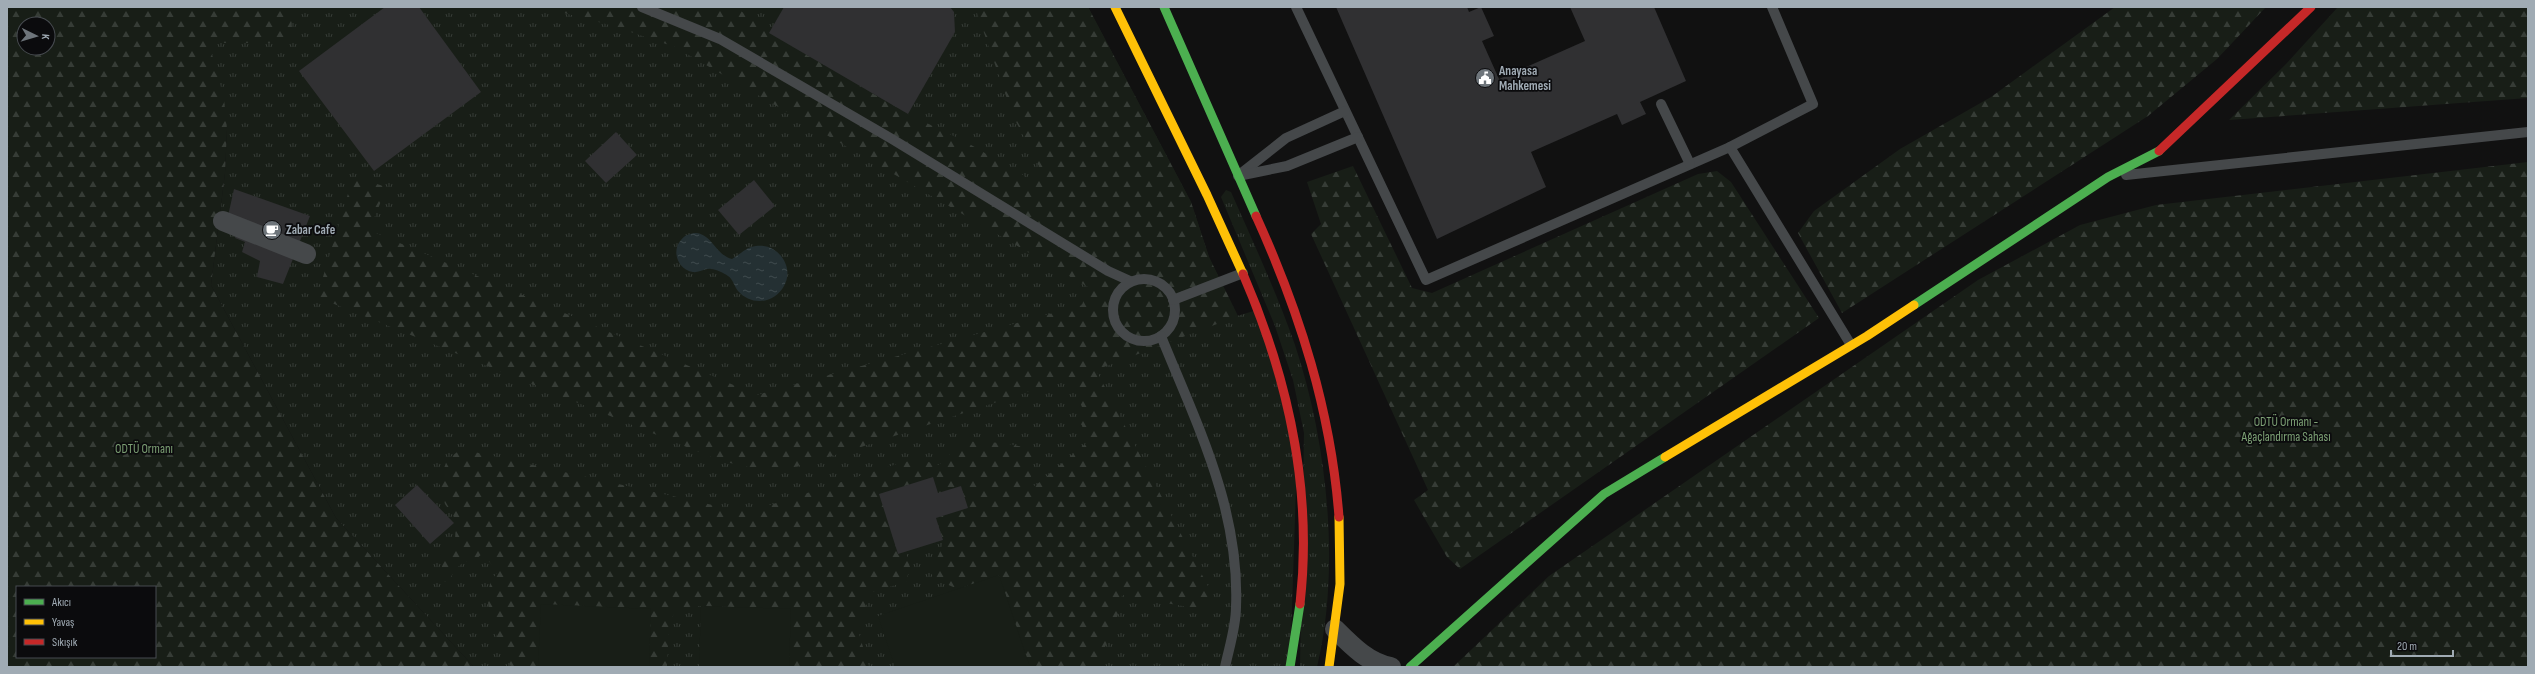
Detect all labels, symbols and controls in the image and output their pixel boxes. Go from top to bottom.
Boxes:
north arrow [16,16,56,56]
text: K [39,34,52,41]
place label: Anayasa Mahkemesi [1498,63,1551,94]
public building icon: Anayasa Mahkemesi [1474,67,1496,89]
cafe icon: Zabar Cafe [261,219,283,241]
place label: Zabar Cafe [286,222,336,238]
park label: ODTÜ Ormanı - Ağaçlandırma Sahası [2240,413,2331,445]
park label: ODTÜ Ormanı [115,440,173,457]
legend [16,586,156,658]
text: Akıcı [51,595,71,610]
text: Yavaş [52,615,74,630]
scale bar [2391,632,2453,658]
text: Sıkışık [52,635,78,650]
text: 20 m [2397,639,2417,654]

